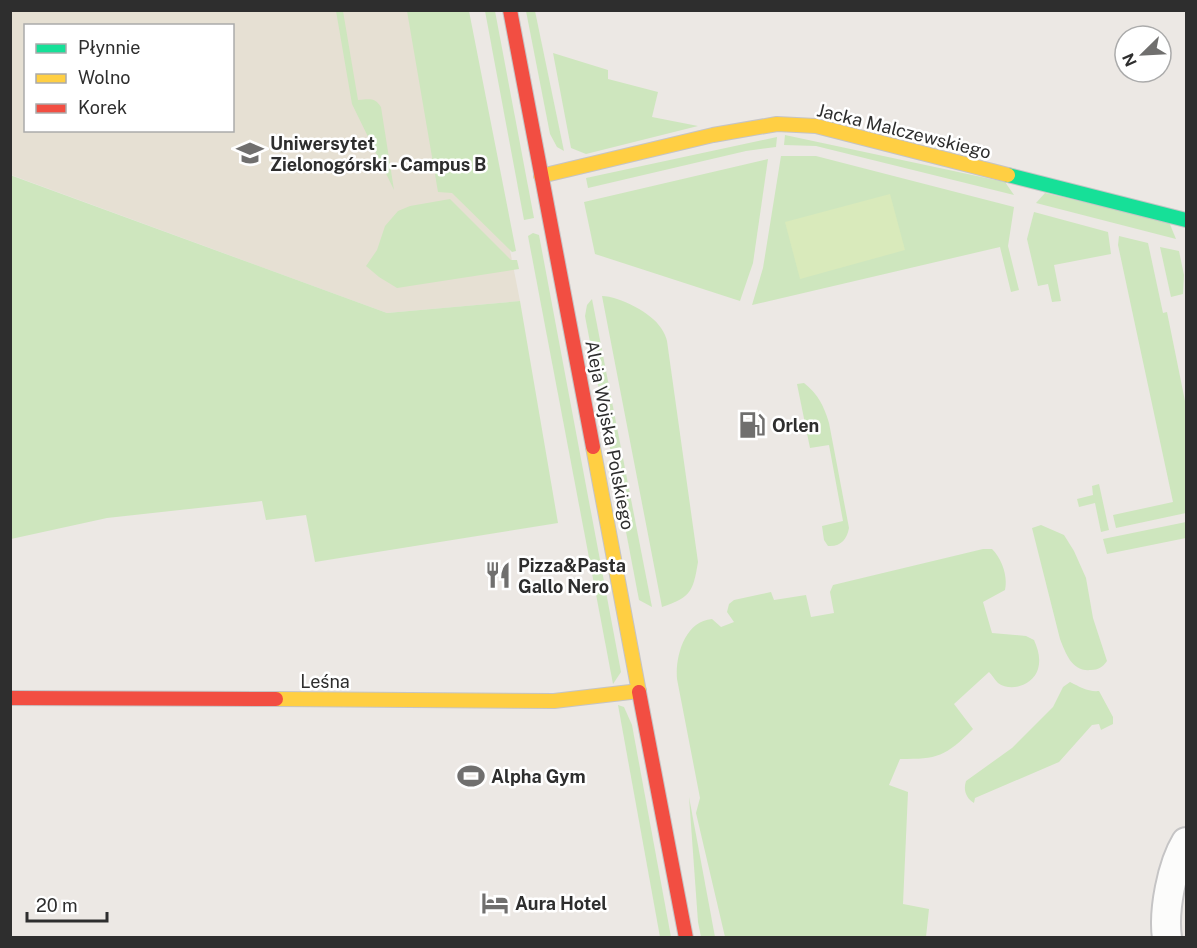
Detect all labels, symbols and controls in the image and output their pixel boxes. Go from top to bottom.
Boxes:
legend [24,24,234,132]
north arrow [1113,24,1173,84]
text: Płynnie [78,37,141,58]
text: N [1119,50,1141,69]
text: Wolno [78,67,130,88]
text: Korek [78,97,127,118]
street label: Jacka Malczewskiego [815,99,993,163]
place label: Uniwersytet Zielonogórski - Campus B [270,133,486,175]
school or university icon: Uniwersytet Zielonogórski - Campus B [235,138,265,168]
street label: Aleja Wojska Polskiego [581,338,639,532]
fuel station icon: Orlen [737,410,767,440]
place label: Orlen [772,415,819,436]
place label: Pizza&Pasta Gallo Nero [518,555,626,597]
restaurant icon: Pizza&Pasta Gallo Nero [483,560,513,590]
street label: Leśna [300,671,350,692]
sports icon: Alpha Gym [456,761,486,791]
place label: Alpha Gym [491,766,586,787]
scale bar [27,885,106,923]
hotel icon: Aura Hotel [480,888,510,918]
place label: Aura Hotel [515,893,607,914]
text: 20 m [36,895,78,916]

